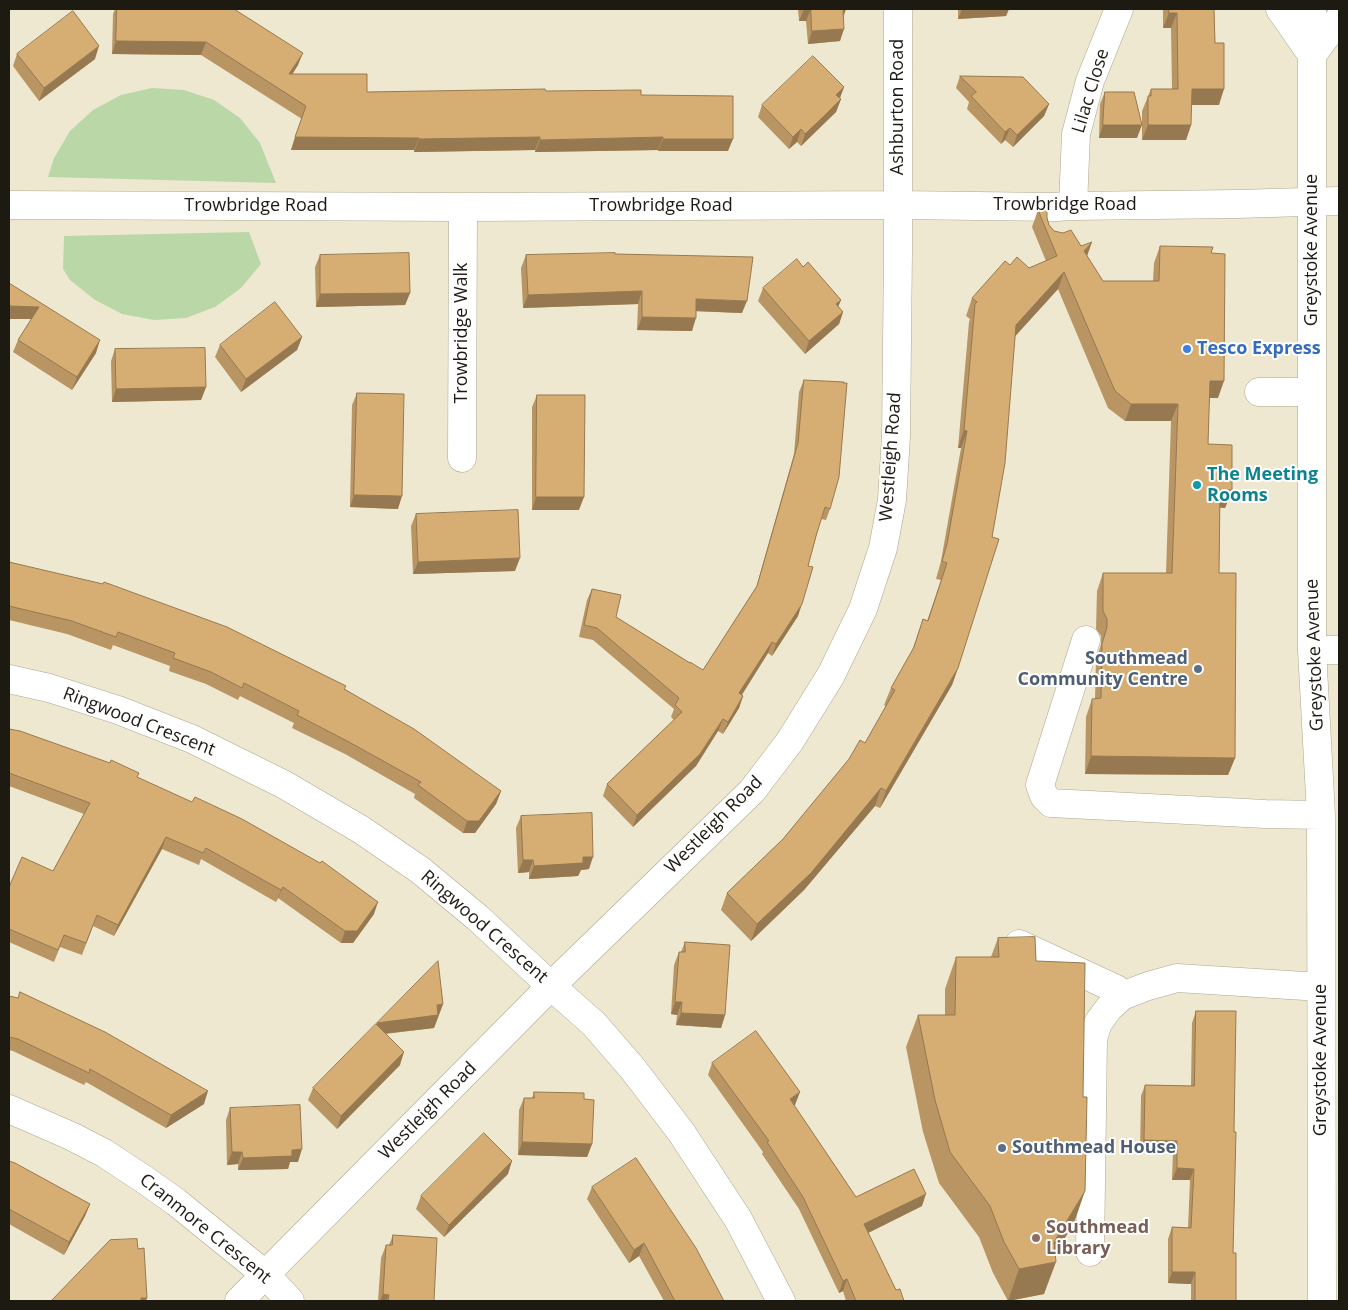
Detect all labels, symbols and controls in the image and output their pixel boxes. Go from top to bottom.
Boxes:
street label: Ashburton Road [887,39,909,175]
street label: Lilac Close [1068,46,1114,136]
street label: Greystoke Avenue [1301,174,1323,326]
street label: Trowbridge Road [993,194,1137,216]
street label: Trowbridge Road [184,195,328,217]
street label: Trowbridge Road [589,195,733,217]
street label: Trowbridge Walk [451,262,473,404]
place label: Tesco Express [1197,338,1321,360]
marker: Tesco Express [1181,343,1193,355]
street label: Westleigh Road [876,392,906,522]
place label: The Meeting Rooms [1207,464,1318,506]
marker: The Meeting Rooms [1191,479,1203,491]
street label: Greystoke Avenue [1302,579,1328,731]
place label: Southmead Community Centre [1018,648,1188,691]
marker: Southmead Community Centre [1192,663,1204,675]
street label: Ringwood Crescent [60,683,218,761]
street label: Westleigh Road [661,772,767,878]
street label: Ringwood Crescent [416,866,552,988]
street label: Greystoke Avenue [1310,984,1332,1136]
street label: Westleigh Road [375,1058,481,1164]
place label: Southmead House [1012,1137,1176,1159]
marker: Southmead House [996,1142,1008,1154]
street label: Cranmore Crescent [135,1169,275,1289]
place label: Southmead Library [1046,1217,1149,1260]
marker: Southmead Library [1030,1232,1042,1244]

